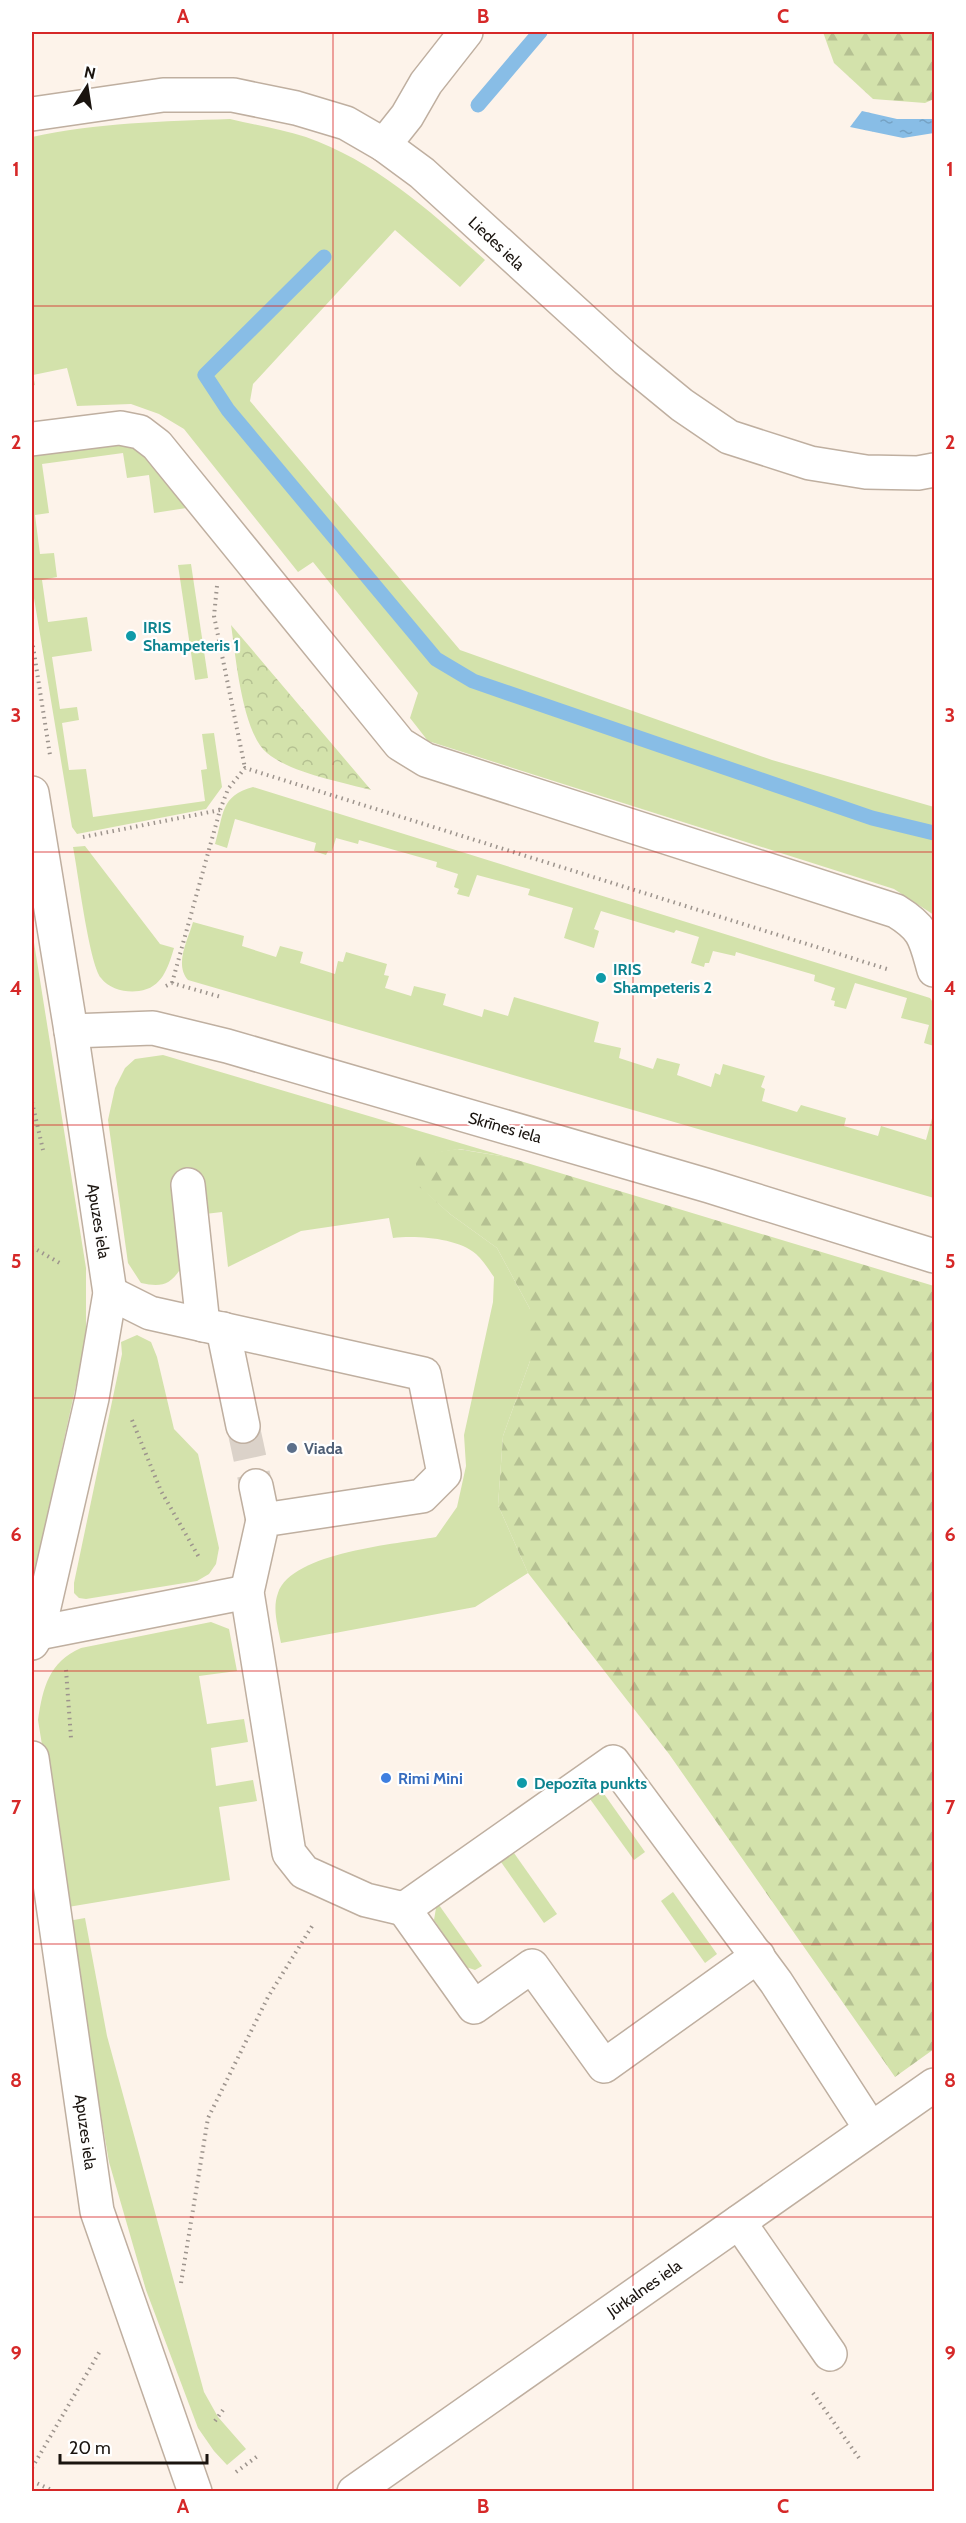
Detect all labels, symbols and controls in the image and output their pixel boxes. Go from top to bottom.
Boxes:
text: A [177,4,190,28]
text: B [477,4,489,28]
text: C [777,4,789,28]
north arrow [57,57,117,117]
text: N [83,62,98,83]
text: 1 [12,157,20,181]
text: 1 [946,157,954,181]
street label: Liedes iela [465,213,529,274]
text: 2 [11,430,21,454]
text: 2 [945,430,955,454]
place label: IRIS Shampeteris 1 [143,618,239,655]
marker: IRIS Shampeteris 1 [124,629,138,643]
text: 3 [11,703,21,727]
text: 3 [945,703,955,727]
place label: IRIS Shampeteris 2 [613,960,712,997]
marker: IRIS Shampeteris 2 [594,971,608,985]
text: 4 [10,976,22,1000]
text: 4 [944,976,956,1000]
street label: Skrīnes iela [466,1108,544,1147]
street label: Apuzes iela [83,1182,114,1260]
text: 5 [11,1249,21,1273]
text: 5 [945,1249,955,1273]
place label: Viada [304,1439,343,1458]
marker: Viada [285,1441,299,1455]
text: 6 [10,1522,22,1546]
text: 6 [944,1522,956,1546]
place label: Rimi Mini [398,1769,463,1788]
marker: Rimi Mini [379,1771,393,1785]
place label: Depozīta punkts [534,1774,647,1793]
marker: Depozīta punkts [515,1776,529,1790]
text: 7 [11,1795,22,1819]
text: 7 [945,1795,956,1819]
text: 8 [10,2068,22,2092]
text: 8 [944,2068,956,2092]
street label: Apuzes iela [71,2093,100,2171]
street label: Jūrkalnes iela [603,2256,685,2322]
text: 9 [10,2341,22,2365]
text: 9 [944,2341,956,2365]
scale bar [60,2427,207,2465]
text: 20 m [69,2437,111,2459]
text: A [177,2494,190,2518]
text: B [477,2494,489,2518]
text: C [777,2494,789,2518]

